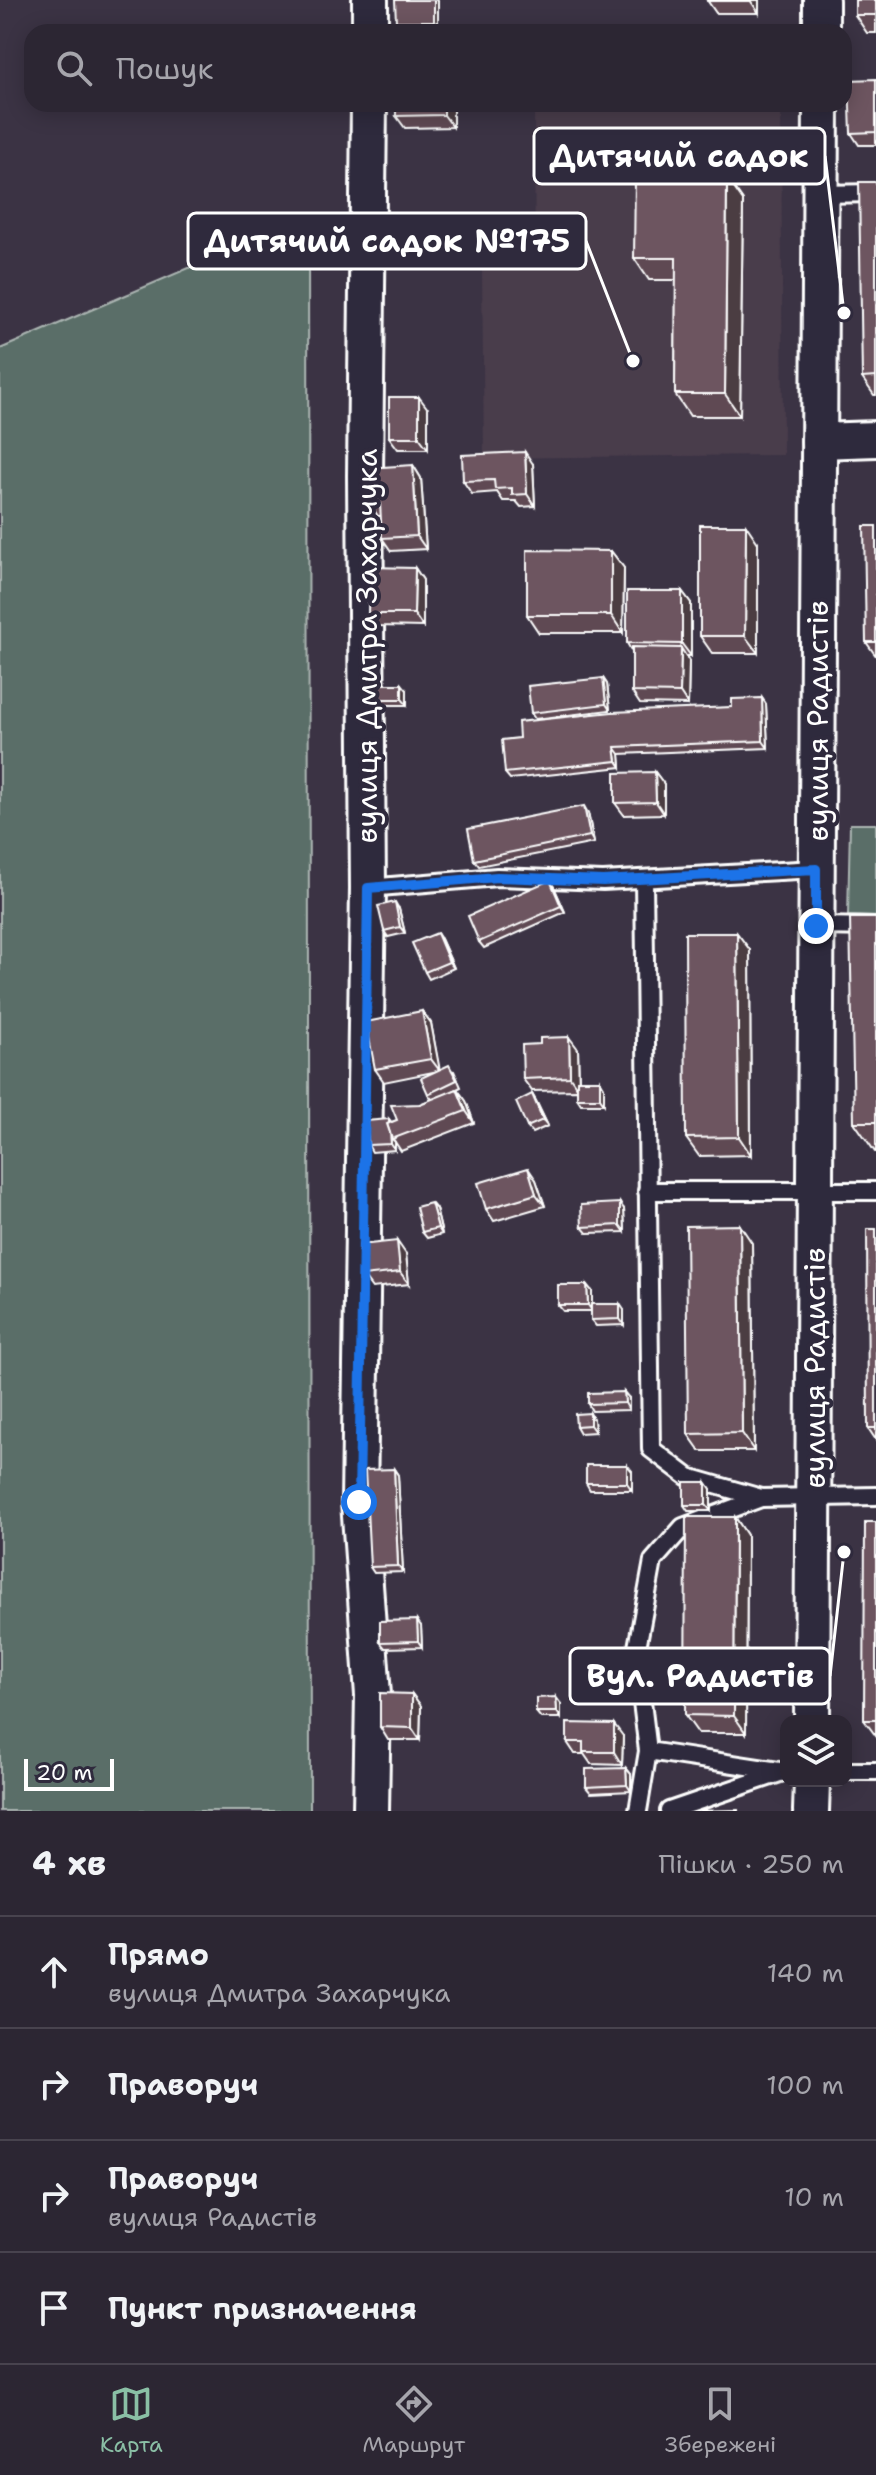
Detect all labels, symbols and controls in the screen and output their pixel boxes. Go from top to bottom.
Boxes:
search box [24,24,852,112]
icon: search [52,46,96,90]
text: Пошук [116,48,213,89]
callout: Дитячий садок [534,128,825,184]
text: Дитячий садок [549,134,809,177]
callout: Дитячий садок №175 [188,213,586,269]
text: Дитячий садок №175 [204,219,570,262]
street label: вулиця Дмитра Захарчука [346,448,387,844]
street label: вулиця Радистів [797,600,838,842]
route end [798,908,834,944]
street label: вулиця Радистів [794,1247,835,1489]
route start [341,1484,377,1520]
callout: Вул. Радистів [570,1648,830,1704]
text: Вул. Радистів [586,1654,814,1697]
map controls [780,1715,852,1787]
button: layers [780,1715,852,1787]
scale bar [24,1755,114,1791]
text: 20 m [36,1758,93,1787]
text: 4 хв [32,1840,106,1886]
text: Пішки · 250 m [658,1846,844,1881]
text: Прямо [108,1934,209,1975]
icon: ahead [32,1950,76,1994]
text: 140 m [767,1955,844,1990]
text: вулиця Дмитра Захарчука [108,1975,450,2010]
icon: right [32,2062,76,2106]
text: Праворуч [108,2064,258,2105]
text: 100 m [766,2067,844,2102]
text: Праворуч [108,2158,258,2199]
icon: right [32,2174,76,2218]
text: 10 m [784,2179,844,2214]
text: вулиця Радистів [108,2199,317,2234]
icon: arrive [32,2286,76,2330]
text: Пункт призначення [108,2288,417,2329]
tab: Карта [100,2382,163,2459]
tab: Маршрут [362,2382,465,2459]
tab: Збережені [665,2382,776,2459]

